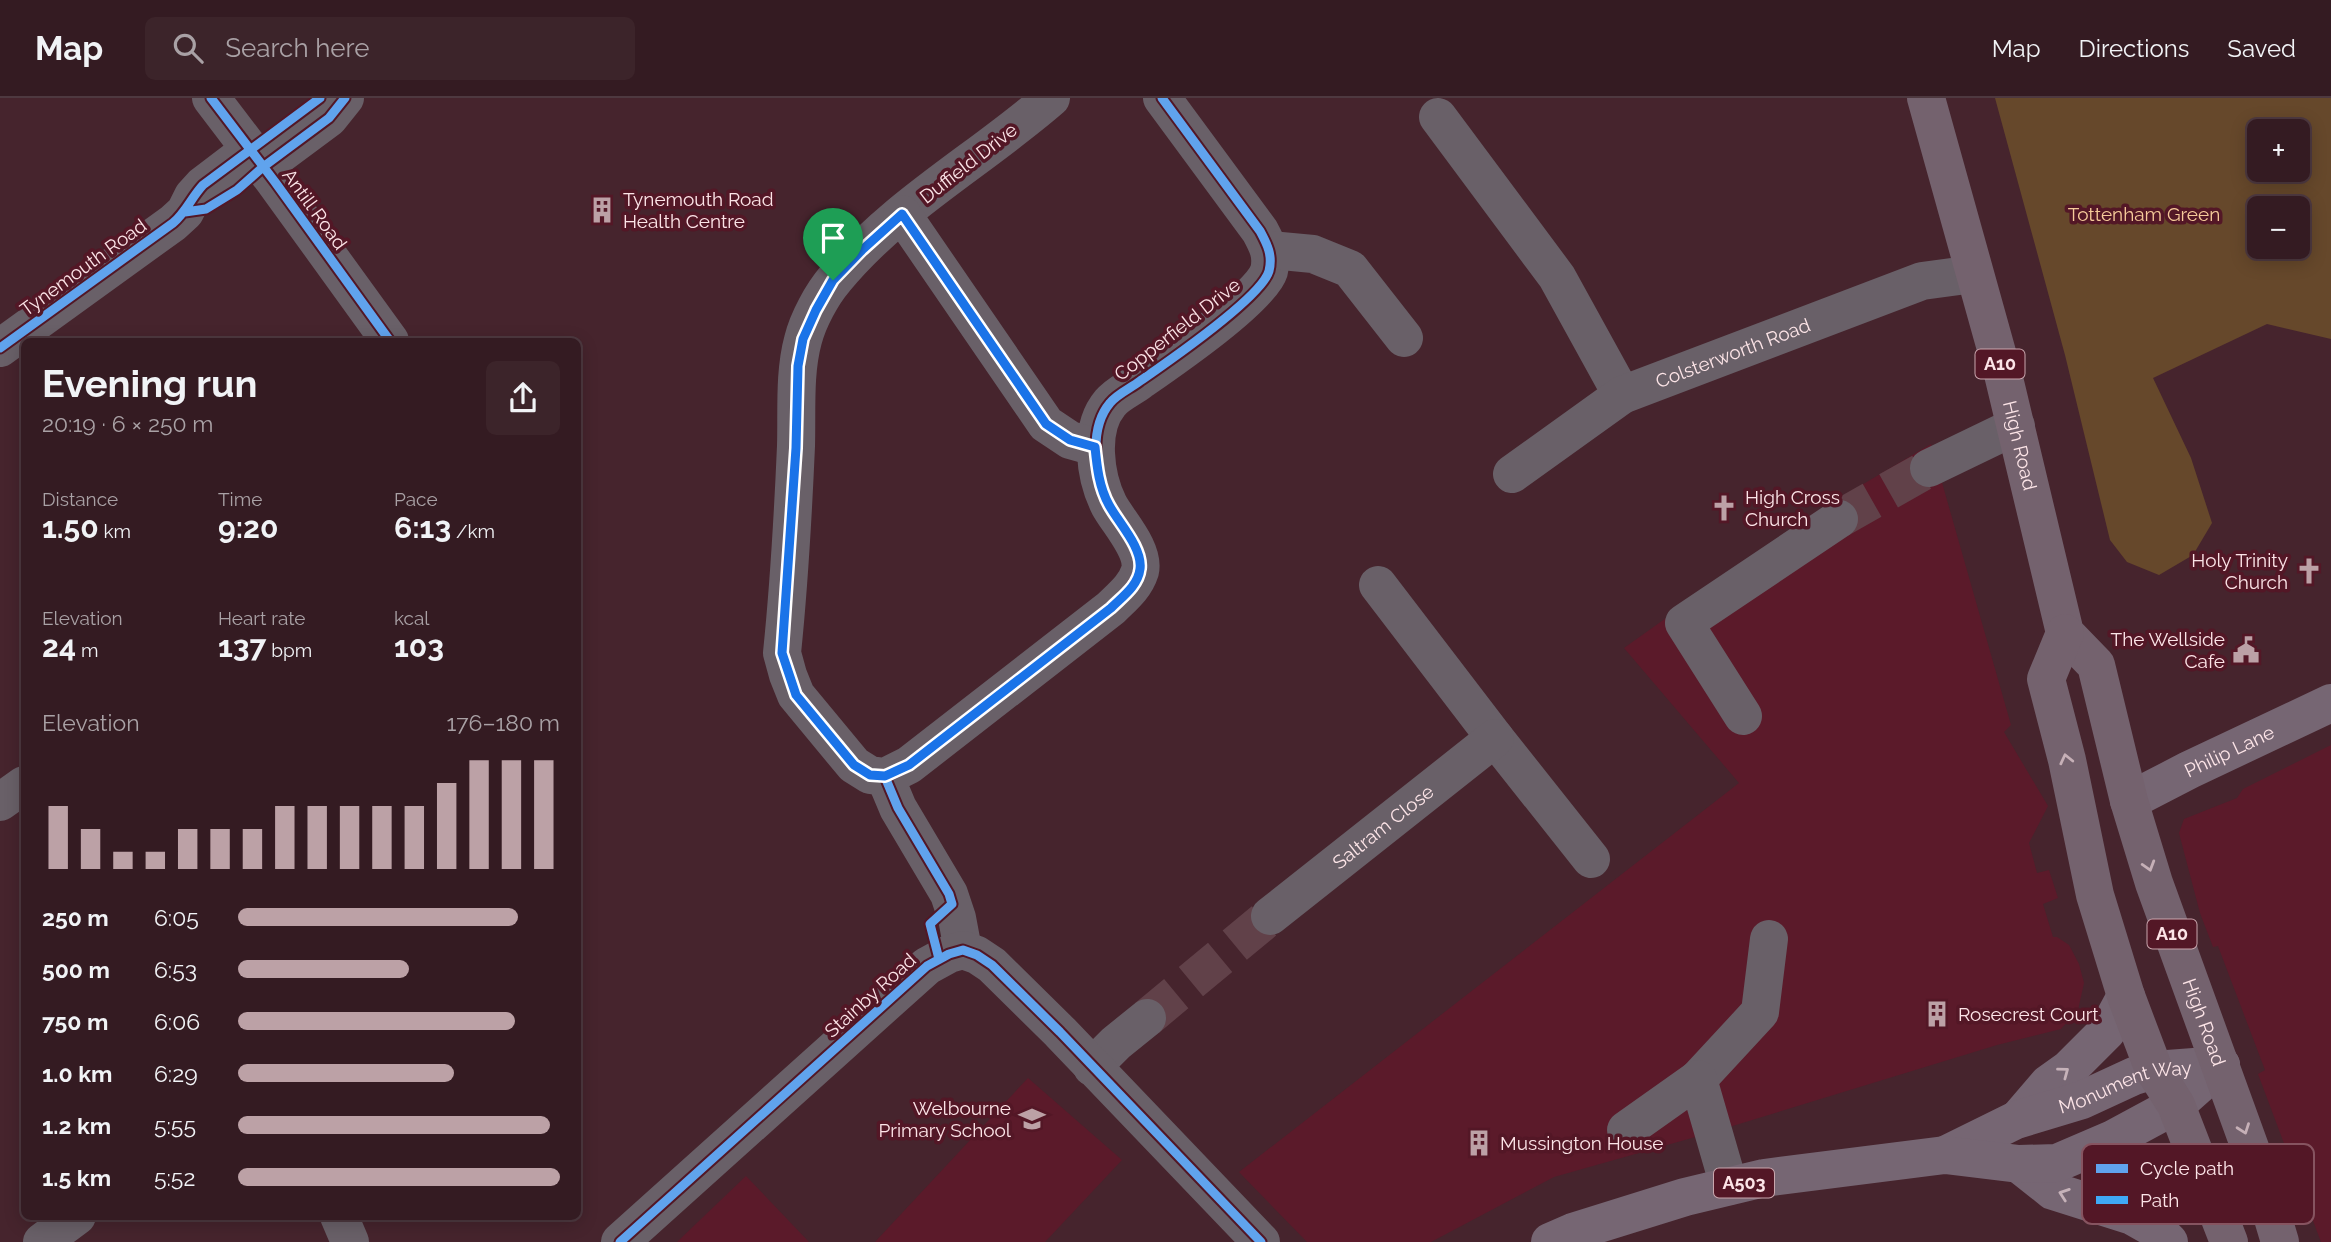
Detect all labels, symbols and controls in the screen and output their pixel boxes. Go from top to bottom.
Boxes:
search box [145,17,635,80]
text: Map [35,29,103,68]
icon: search [169,29,207,67]
text: Search here [225,33,370,63]
text: Map [1992,34,2041,63]
text: Directions [2079,34,2189,63]
text: Saved [2227,34,2296,63]
street label: Duffield Drive [915,118,1021,208]
map controls [2247,119,2310,259]
button: + [2247,119,2310,182]
street label: Antill Road [278,164,352,254]
place label: Tynemouth Road Health Centre [623,188,774,232]
building icon: Tynemouth Road Health Centre [587,195,617,225]
button: − [2247,196,2310,259]
park label: Tottenham Green [2068,203,2220,225]
pin [803,208,863,280]
street label: Tynemouth Road [16,214,150,320]
icon: arrive [814,219,852,257]
street label: Copperfield Drive [1110,273,1244,385]
street label: Colsterworth Road [1652,314,1813,392]
road number: A10 [1976,350,2024,378]
text: Evening run [42,361,257,406]
button: share [486,361,560,435]
street label: High Road [1999,398,2041,492]
text: 20:19 · 6 × 250 m [42,410,214,437]
place label: High Cross Church [1745,486,1840,530]
text: Distance [42,488,118,510]
text: Time [218,488,262,510]
text: Pace [394,488,438,510]
church icon: High Cross Church [1709,493,1739,523]
text: 1.50 [42,510,99,545]
text: 9:20 [218,510,278,545]
text: 6:13 [394,510,451,545]
text: km [99,520,131,542]
text: /km [451,520,495,542]
place label: Holy Trinity Church [2191,549,2288,593]
church icon: Holy Trinity Church [2294,556,2324,586]
text: Elevation [42,607,123,629]
text: Heart rate [218,607,306,629]
text: kcal [394,607,430,629]
place label: The Wellside Cafe [2111,628,2225,672]
text: 24 [42,629,76,664]
text: 137 [218,629,266,664]
text: 103 [394,629,444,664]
public building icon: The Wellside Cafe [2231,635,2261,665]
text: m [76,639,98,661]
text: bpm [266,639,312,661]
text: Elevation [42,709,140,736]
text: 176–180 m [447,709,560,736]
street label: Philip Lane [2181,720,2278,782]
one-way arrow [2060,753,2075,765]
street label: Saltram Close [1328,780,1438,873]
one-way arrow [2140,860,2155,872]
text: 250 m [42,904,109,931]
text: 6:05 [154,904,199,931]
road number: A10 [2148,920,2196,948]
street label: Stainby Road [820,948,920,1042]
text: 500 m [42,956,110,983]
text: 6:53 [154,956,197,983]
street label: High Road [2178,975,2230,1069]
building icon: Rosecrest Court [1922,999,1952,1029]
place label: Rosecrest Court [1958,1003,2099,1025]
text: 750 m [42,1008,108,1035]
text: 6:06 [154,1008,200,1035]
street label: Monument Way [2056,1056,2192,1117]
text: 1.0 km [42,1060,112,1087]
text: 6:29 [154,1060,198,1087]
one-way arrow [2056,1068,2069,1081]
place label: Welbourne Primary School [878,1097,1012,1141]
school or university icon: Welbourne Primary School [1017,1104,1047,1134]
text: 1.2 km [42,1112,111,1139]
text: 5:55 [154,1112,196,1139]
one-way arrow [2236,1123,2250,1135]
building icon: Mussington House [1464,1128,1494,1158]
place label: Mussington House [1500,1132,1663,1154]
legend [2082,1144,2314,1224]
text: Cycle path [2140,1157,2234,1179]
text: 1.5 km [42,1164,111,1191]
text: 5:52 [154,1164,195,1191]
road number: A503 [1714,1168,1774,1198]
one-way arrow [2059,1188,2071,1202]
text: Path [2140,1189,2179,1211]

